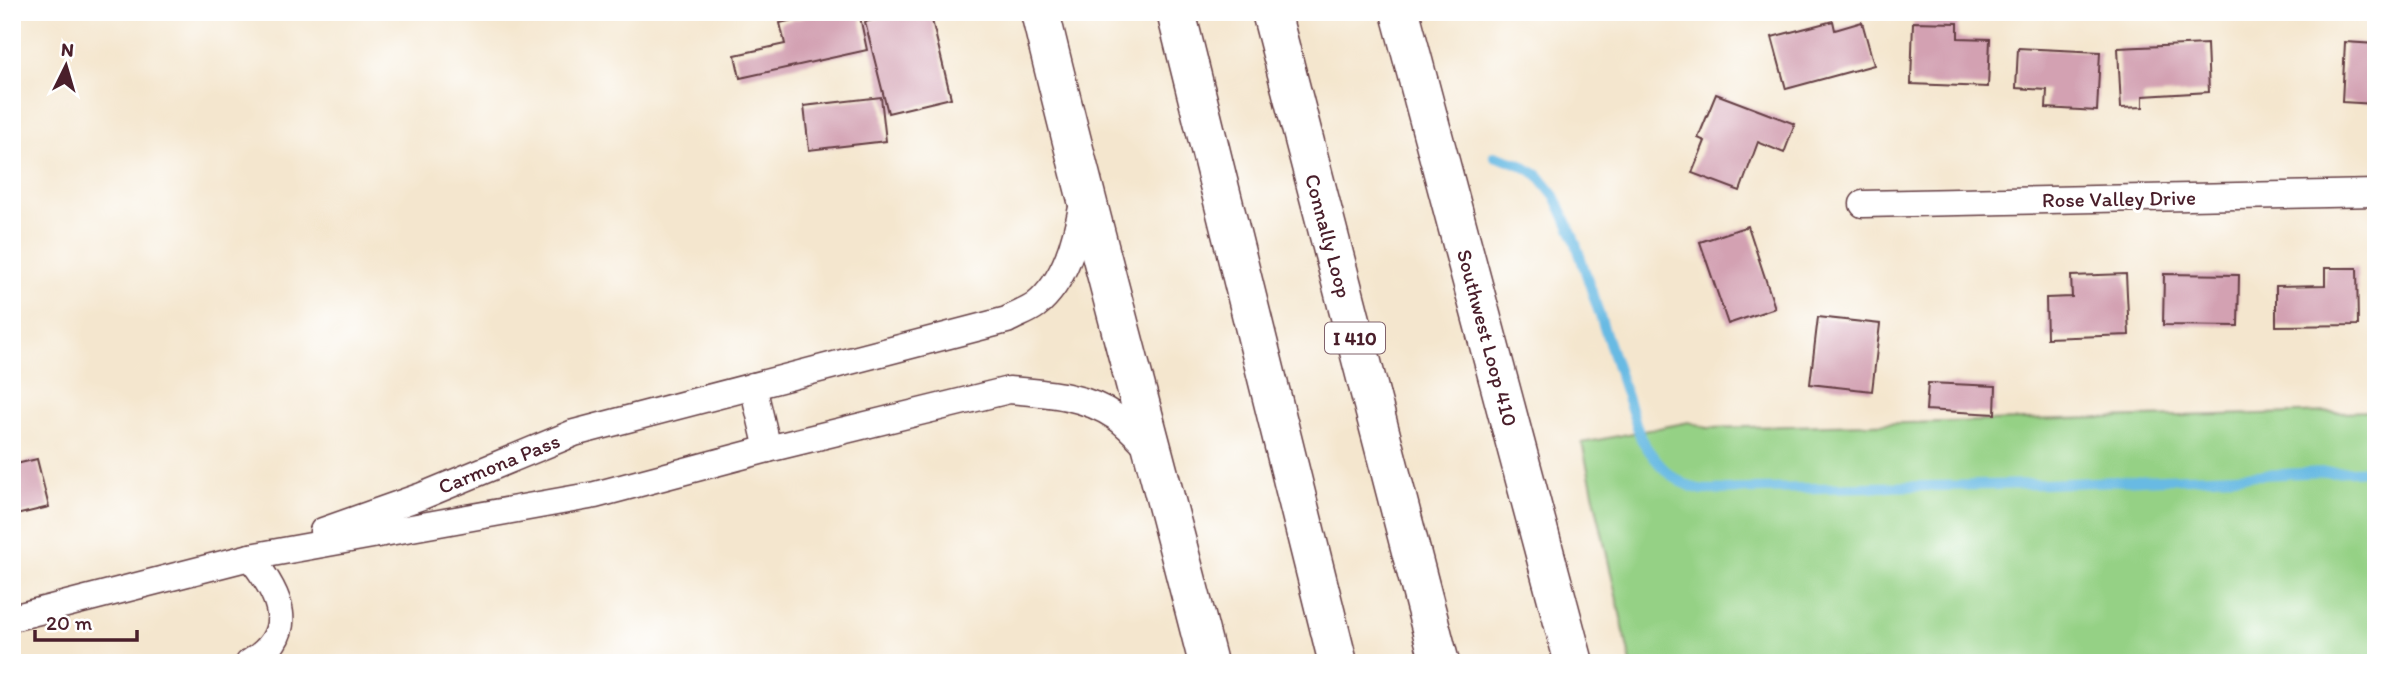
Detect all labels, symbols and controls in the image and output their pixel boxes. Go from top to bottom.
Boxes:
north arrow [32,32,102,102]
text: N [60,38,75,62]
street label: Connally Loop [1300,171,1357,301]
street label: Rose Valley Drive [2042,185,2196,212]
street label: Southwest Loop 410 [1452,247,1523,429]
road number: I 410 [1325,322,1385,354]
street label: Carmona Pass [434,428,563,499]
scale bar [35,598,136,642]
text: 20 m [46,610,93,635]

